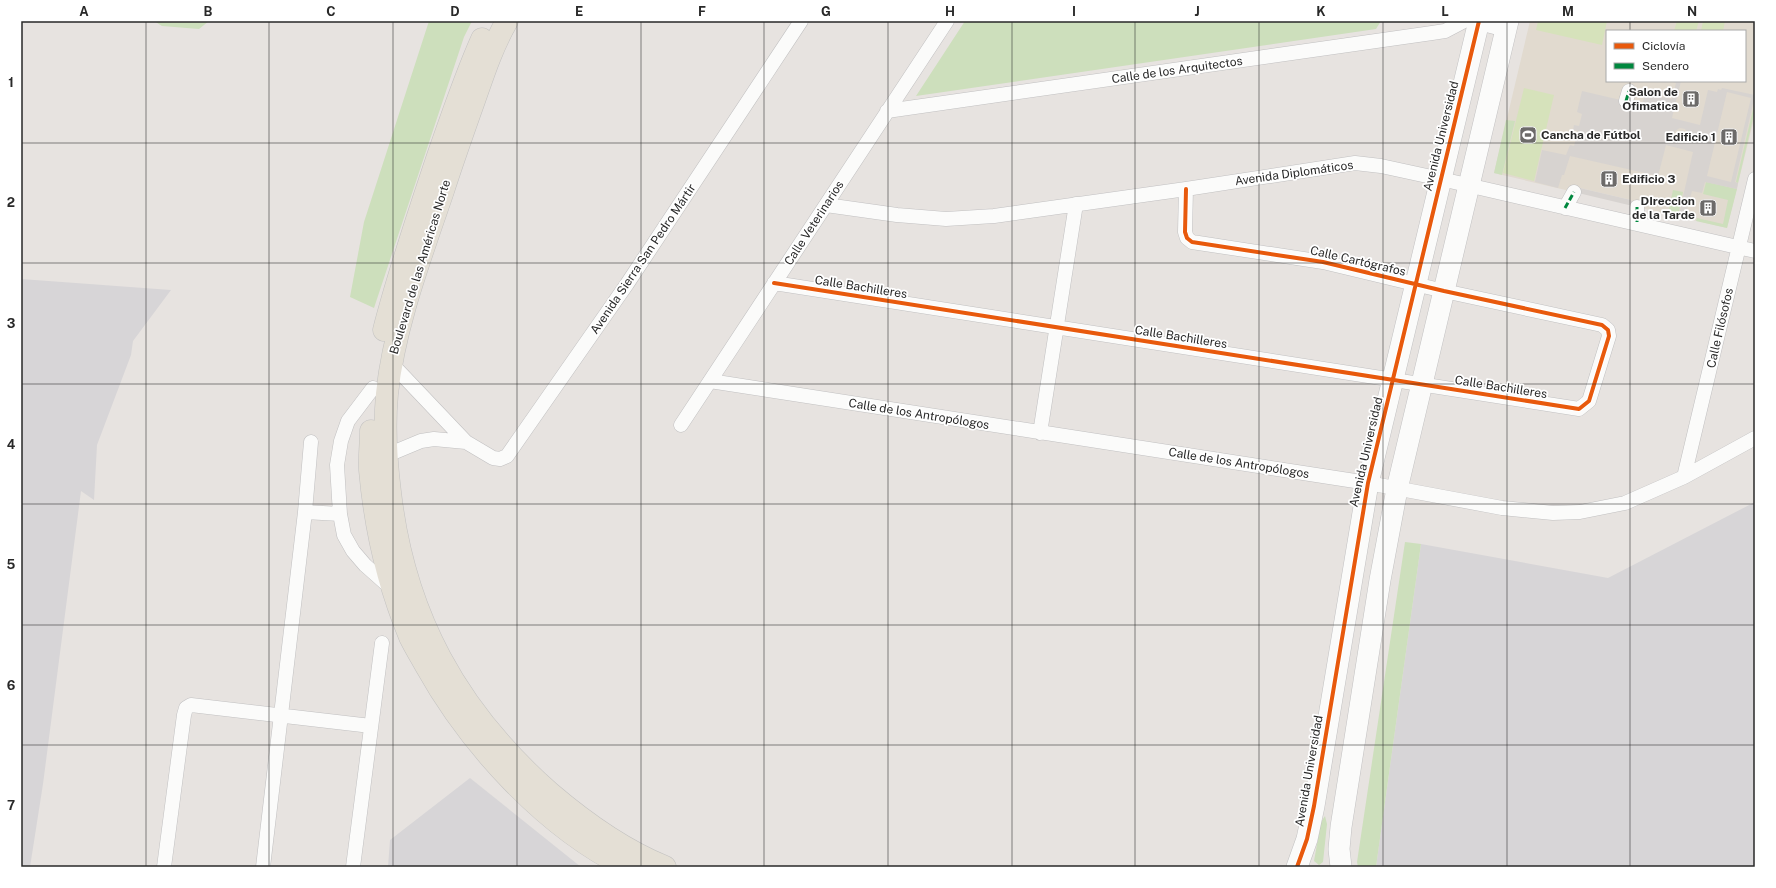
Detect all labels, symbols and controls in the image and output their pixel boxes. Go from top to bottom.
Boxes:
text: A [79,4,89,19]
text: B [204,4,213,19]
text: C [326,4,336,19]
text: D [450,4,460,19]
text: E [575,4,583,19]
text: F [698,4,706,19]
text: G [821,4,831,19]
text: H [945,4,955,19]
text: I [1072,4,1076,19]
text: J [1194,4,1200,19]
text: K [1316,4,1326,19]
text: L [1441,4,1449,19]
text: M [1562,4,1574,19]
text: N [1687,4,1697,19]
legend [1606,30,1746,82]
text: Ciclovía [1642,39,1685,53]
street label: Calle de los Arquitectos [1111,54,1243,86]
text: Sendero [1642,59,1689,73]
text: 1 [8,75,14,90]
street label: Avenida Universidad [1421,80,1461,192]
place label: Salon de Ofimatica [1622,85,1678,113]
building icon: Salon de Ofimatica [1681,89,1701,109]
sports icon: Cancha de Fútbol [1518,125,1538,145]
building icon: Edificio 1 [1719,127,1739,147]
place label: Cancha de Fútbol [1541,128,1641,142]
place label: Edificio 1 [1665,130,1716,144]
street label: Avenida Diplomáticos [1234,158,1354,188]
building icon: Edificio 3 [1599,169,1619,189]
place label: Edificio 3 [1622,172,1675,186]
street label: Boulevard de las Américas Norte [387,178,453,356]
street label: Calle Veterinarios [781,178,847,268]
street label: Avenida Sierra San Pedro Mártir [587,181,699,337]
place label: DIreccion de la Tarde [1632,194,1695,222]
text: 2 [7,195,15,210]
building icon: DIreccion de la Tarde [1698,198,1718,218]
street label: Calle Cartógrafos [1309,243,1407,279]
street label: Calle Bachilleres [814,273,908,301]
street label: Calle Filósofos [1704,287,1736,369]
text: 3 [7,316,16,331]
street label: Calle Bachilleres [1134,323,1228,351]
street label: Calle Bachilleres [1454,373,1548,401]
street label: Avenida Universidad [1346,395,1386,509]
street label: Calle de los Antropólogos [848,396,990,432]
text: 4 [7,437,16,452]
street label: Calle de los Antropólogos [1168,445,1310,481]
text: 5 [7,557,16,572]
text: 6 [7,678,16,693]
street label: Avenida Universidad [1292,714,1326,828]
text: 7 [7,798,15,813]

